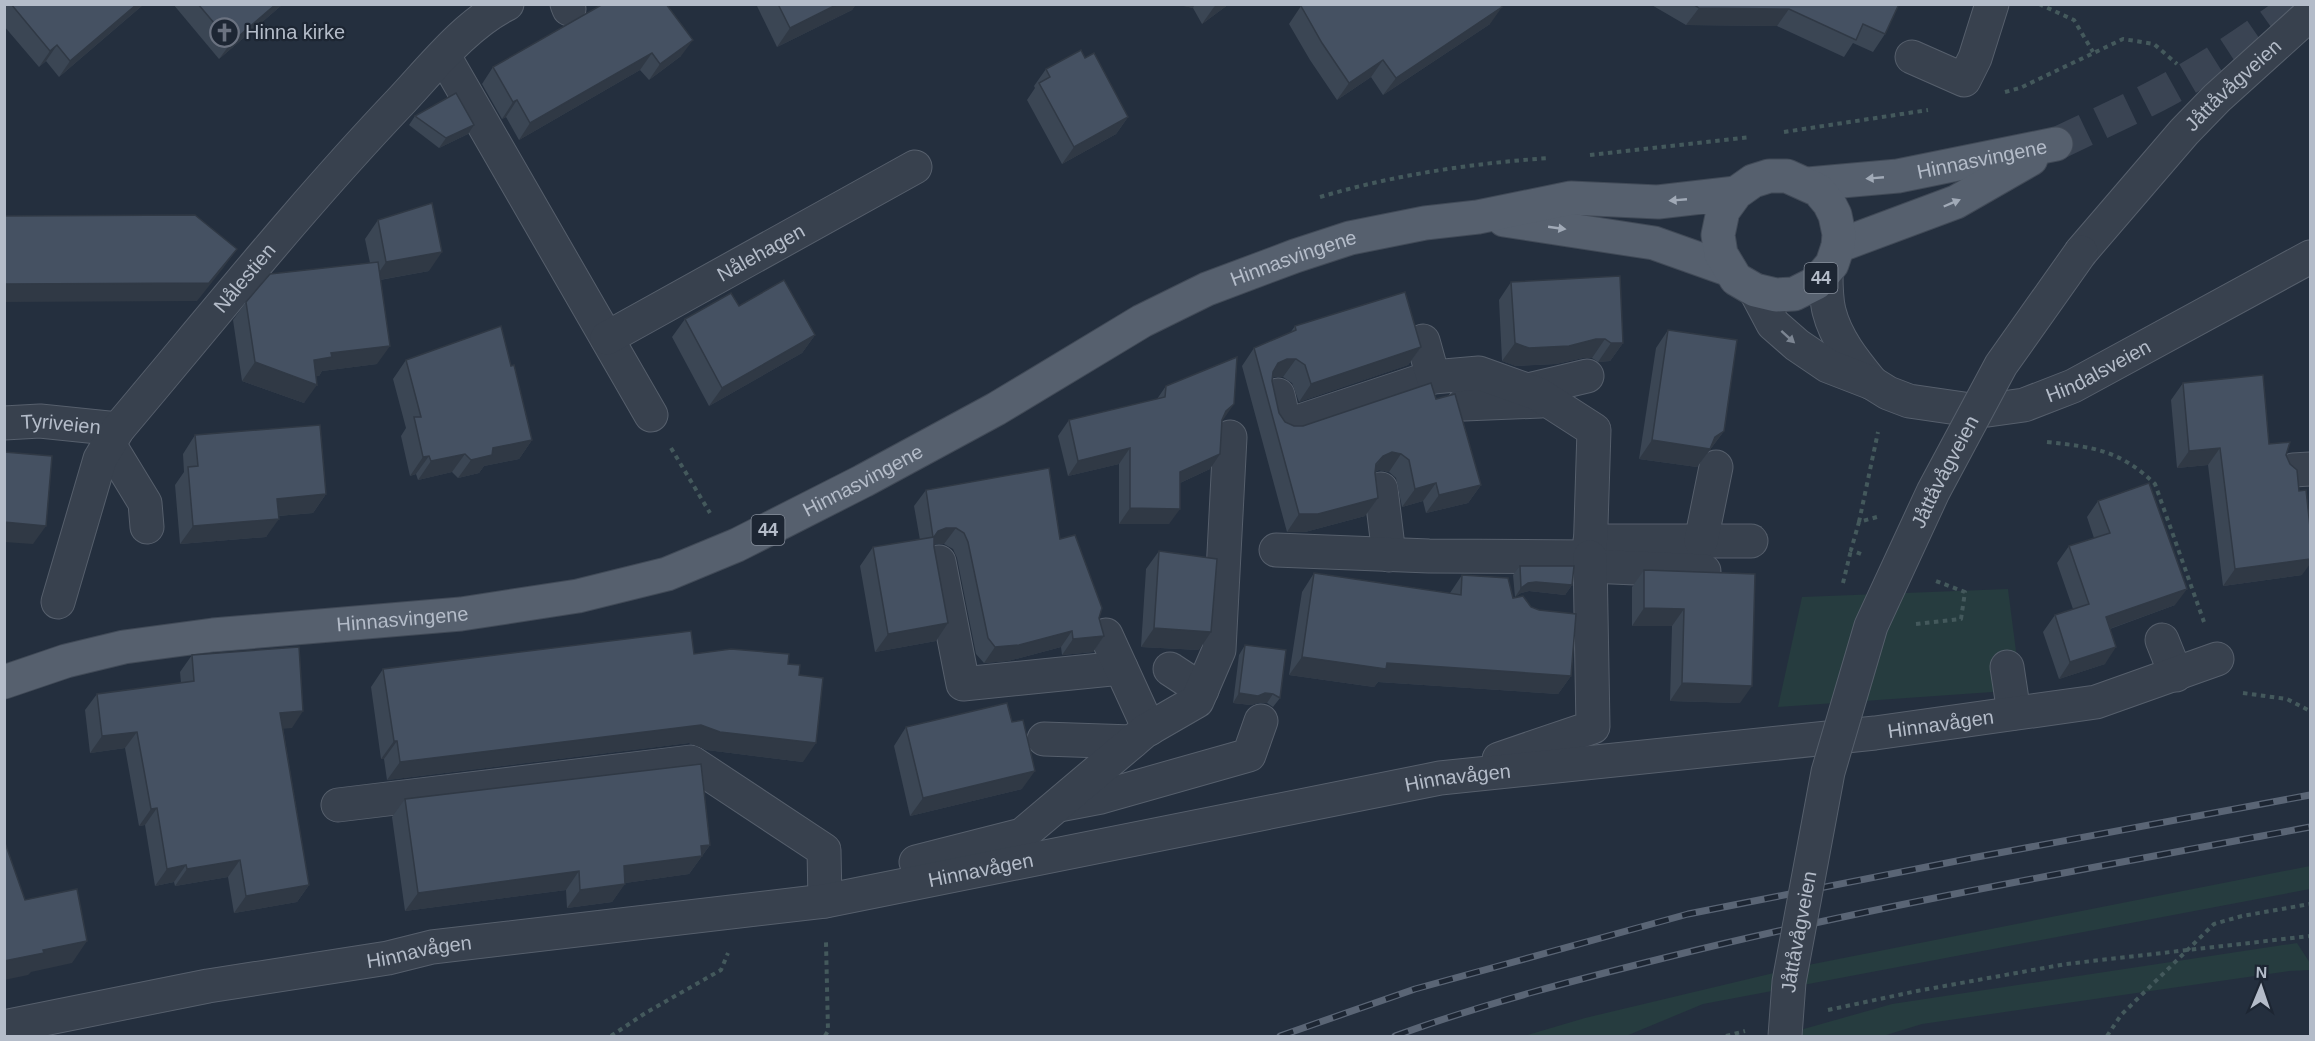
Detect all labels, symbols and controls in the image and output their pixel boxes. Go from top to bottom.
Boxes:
church icon: Hinna kirke [208,16,240,48]
place label: Hinna kirke [245,21,345,43]
street label: Jåttåvågveien [2180,35,2285,135]
street label: Hinnasvingene [1915,135,2049,183]
one-way arrow [1865,173,1884,183]
one-way arrow [1668,195,1687,205]
one-way arrow [1943,198,1961,208]
street label: Nålehagen [713,219,809,286]
one-way arrow [1547,223,1566,232]
street label: Hinnasvingene [1227,226,1358,290]
street label: Nålestien [209,239,280,317]
road number: 44 [1804,263,1838,293]
one-way arrow [1780,330,1795,343]
street label: Hindalsveien [2043,335,2154,406]
street label: Tyriveien [20,410,102,438]
street label: Jåttåvågveien [1907,412,1983,531]
street label: Hinnasvingene [799,440,926,521]
road number: 44 [752,515,784,545]
street label: Hinnasvingene [336,602,470,636]
street label: Hinnavågen [1886,705,1995,742]
street label: Hinnavågen [1403,760,1512,796]
street label: Hinnavågen [926,849,1035,891]
street label: Jåttåvågveien [1777,869,1820,994]
street label: Hinnavågen [365,931,473,972]
north arrow [2231,957,2291,1017]
text: N [2255,964,2268,981]

